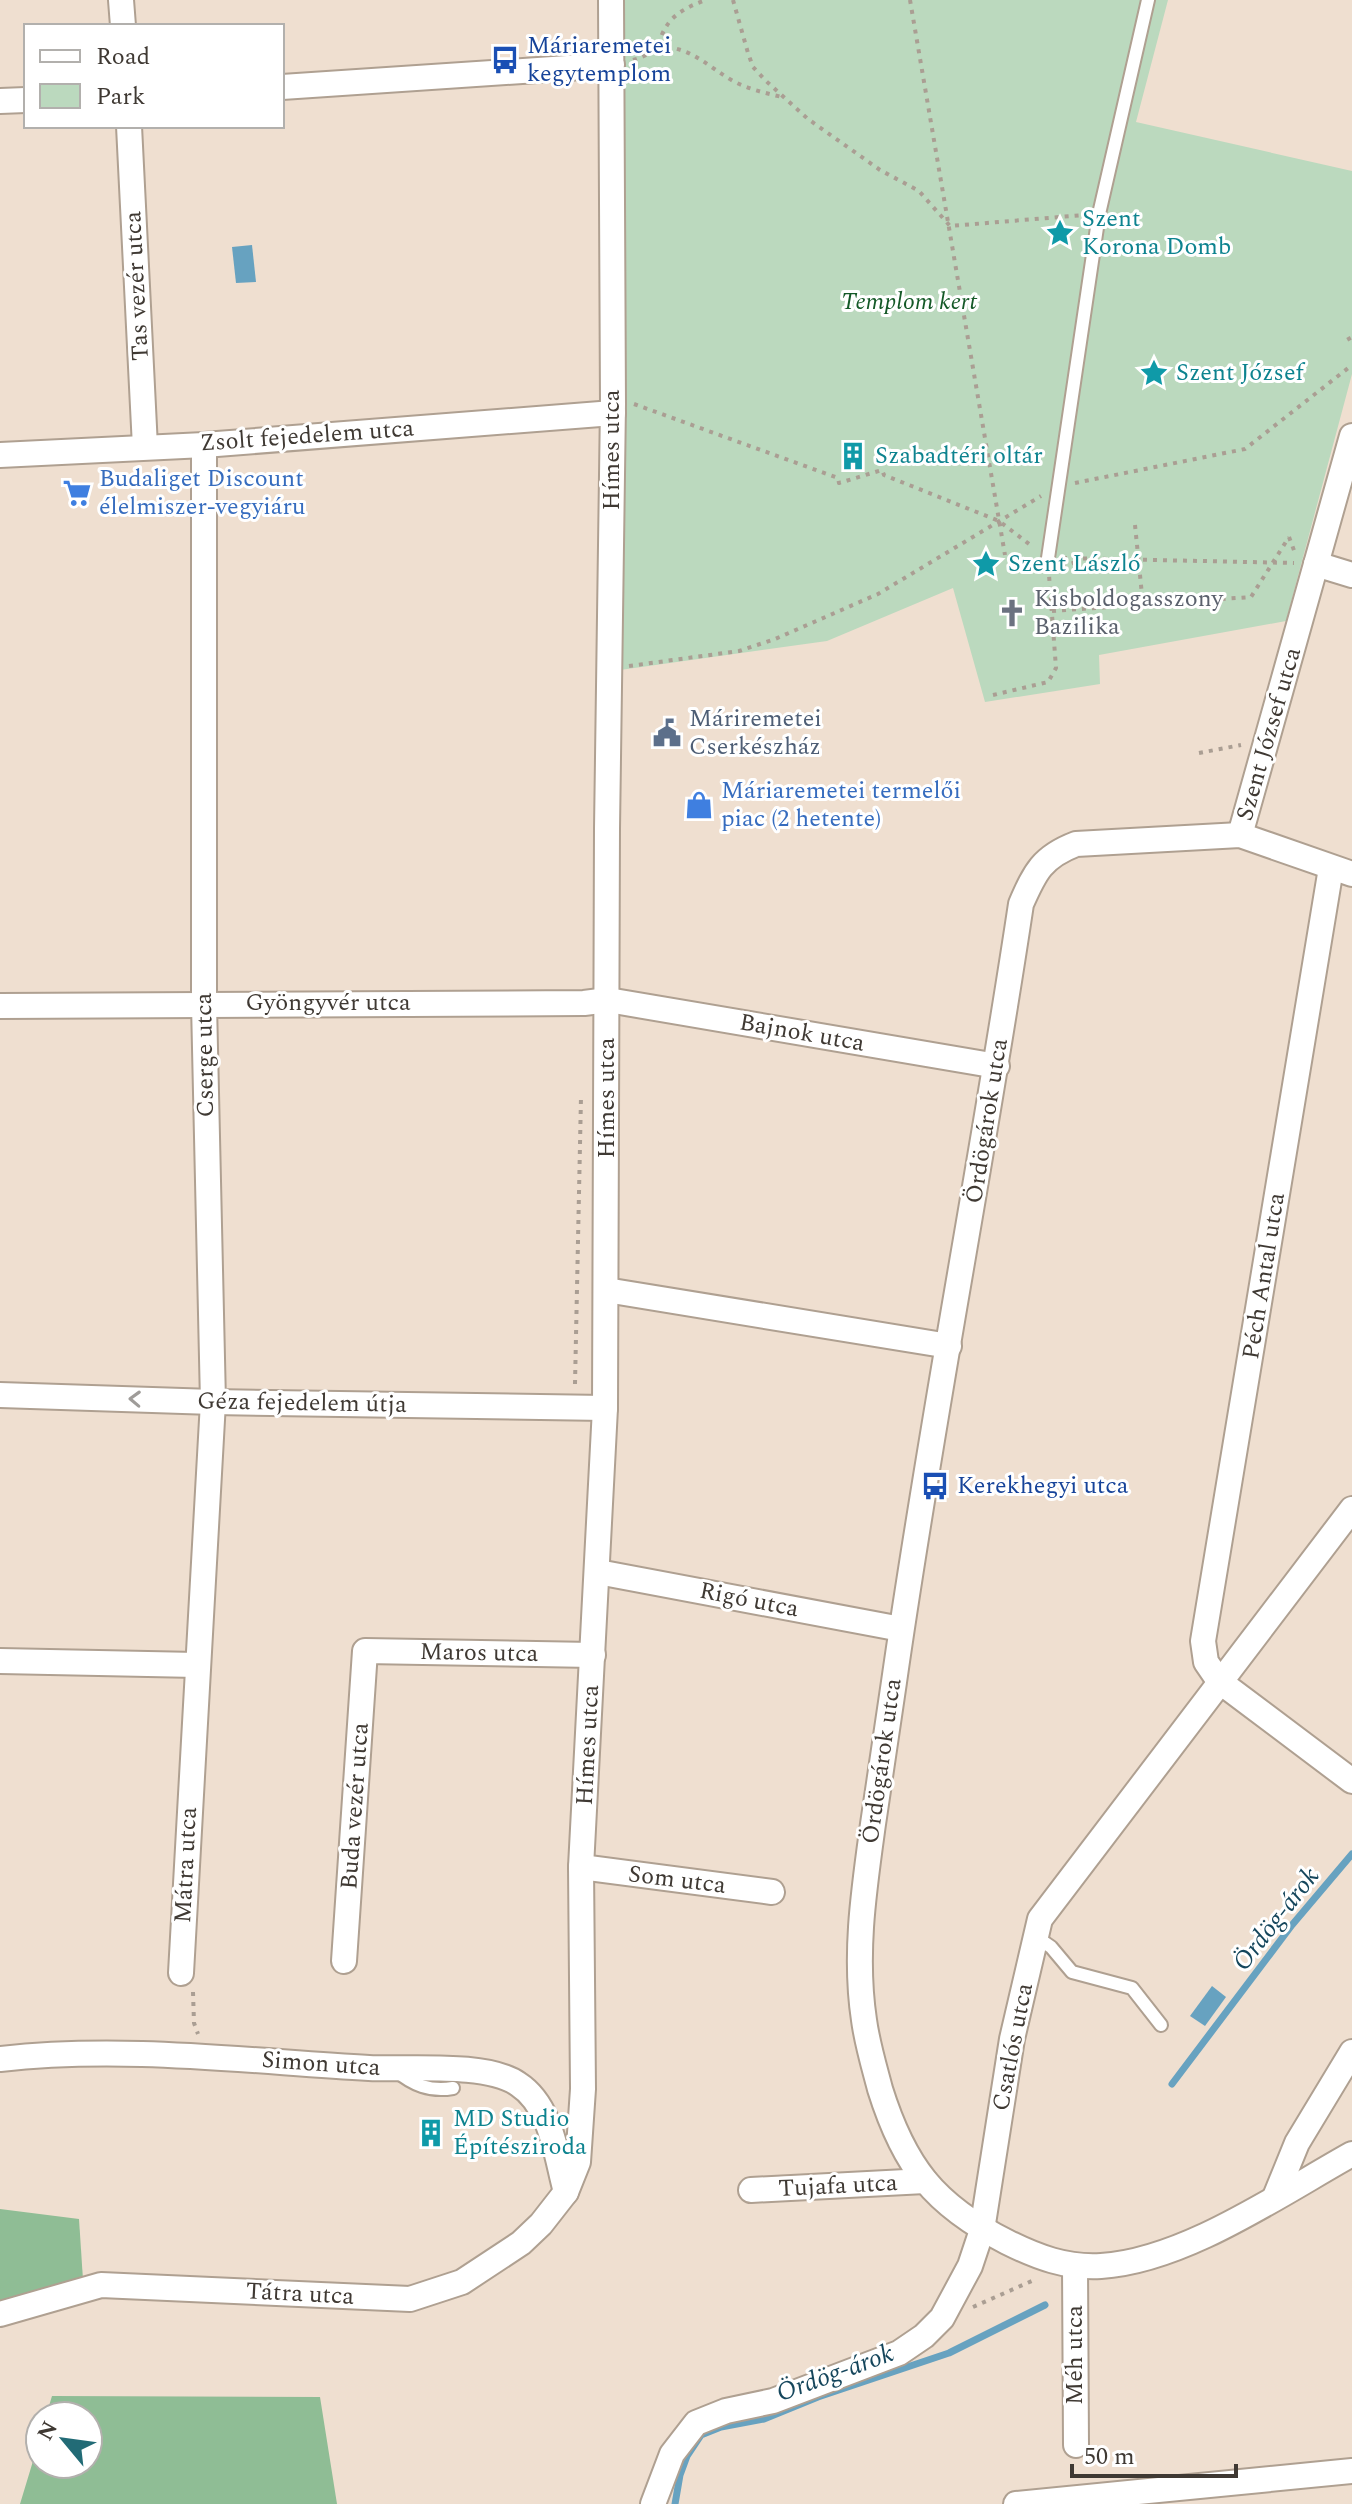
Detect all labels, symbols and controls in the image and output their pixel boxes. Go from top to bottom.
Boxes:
legend [24,24,284,128]
place label: Máriaremetei kegytemplom [527,28,672,92]
text: Road [96,39,150,75]
bus stop icon: Máriaremetei kegytemplom [490,45,520,75]
text: Park [96,79,146,115]
place label: Szent Korona Domb [1082,201,1231,265]
street label: Tas vezér utca [115,210,159,362]
place icon: Szent Korona Domb [1045,218,1075,248]
park label: Templom kert [841,284,977,320]
place label: Szent József [1176,355,1306,391]
place icon: Szent József [1139,358,1169,388]
street label: Hímes utca [594,389,630,510]
street label: Zsolt fejedelem utca [199,411,416,461]
place label: Szabadtéri oltár [875,438,1043,474]
building icon: Szabadtéri oltár [838,441,868,471]
place label: Budaliget Discount élelmiszer-vegyiáru [99,461,306,525]
supermarket icon: Budaliget Discount élelmiszer-vegyiáru [62,478,92,508]
place label: Szent László [1008,546,1141,582]
place icon: Szent László [971,549,1001,579]
place label: Kisboldogasszony Bazilika [1034,581,1224,645]
church icon: Kisboldogasszony Bazilika [997,598,1027,628]
street label: Szent József utca [1227,643,1311,825]
place label: Máriremetei Cserkészház [689,701,822,765]
public building icon: Máriremetei Cserkészház [652,718,682,748]
place label: Máriaremetei termelői piac (2 hetente) [721,773,961,837]
shop icon: Máriaremetei termelői piac (2 hetente) [684,790,714,820]
street label: Gyöngyvér utca [245,985,411,1021]
street label: Cserge utca [186,992,224,1118]
street label: Bajnok utca [737,1004,868,1062]
street label: Ördögárok utca [956,1035,1018,1206]
street label: Hímes utca [589,1037,625,1158]
street label: Péch Antal utca [1233,1190,1295,1362]
street label: Géza fejedelem útja [197,1383,408,1423]
one-way arrow [128,1391,141,1408]
place label: Kerekhegyi utca [957,1468,1129,1504]
bus stop icon: Kerekhegyi utca [920,1471,950,1501]
street label: Rigó utca [696,1573,802,1627]
street label: Maros utca [419,1634,539,1672]
street label: Ördögárok utca [853,1676,911,1846]
street label: Hímes utca [567,1684,609,1806]
street label: Buda vezér utca [331,1721,379,1891]
street label: Mátra utca [165,1806,207,1924]
street label: Som utca [626,1856,728,1904]
water label: Ördög-árok [1223,1858,1329,1980]
street label: Csatlós utca [983,1980,1043,2114]
street label: Simon utca [260,2042,382,2086]
place label: MD Studio Építésziroda [453,2101,587,2165]
building icon: MD Studio Építésziroda [416,2118,446,2148]
street label: Tujafa utca [777,2165,899,2207]
street label: Tátra utca [245,2273,355,2315]
street label: Méh utca [1057,2305,1093,2405]
water label: Ördög-árok [771,2333,899,2413]
north arrow [24,2400,104,2480]
text: N [29,2415,67,2447]
scale bar [1072,2428,1236,2478]
text: 50 m [1084,2439,1135,2475]

